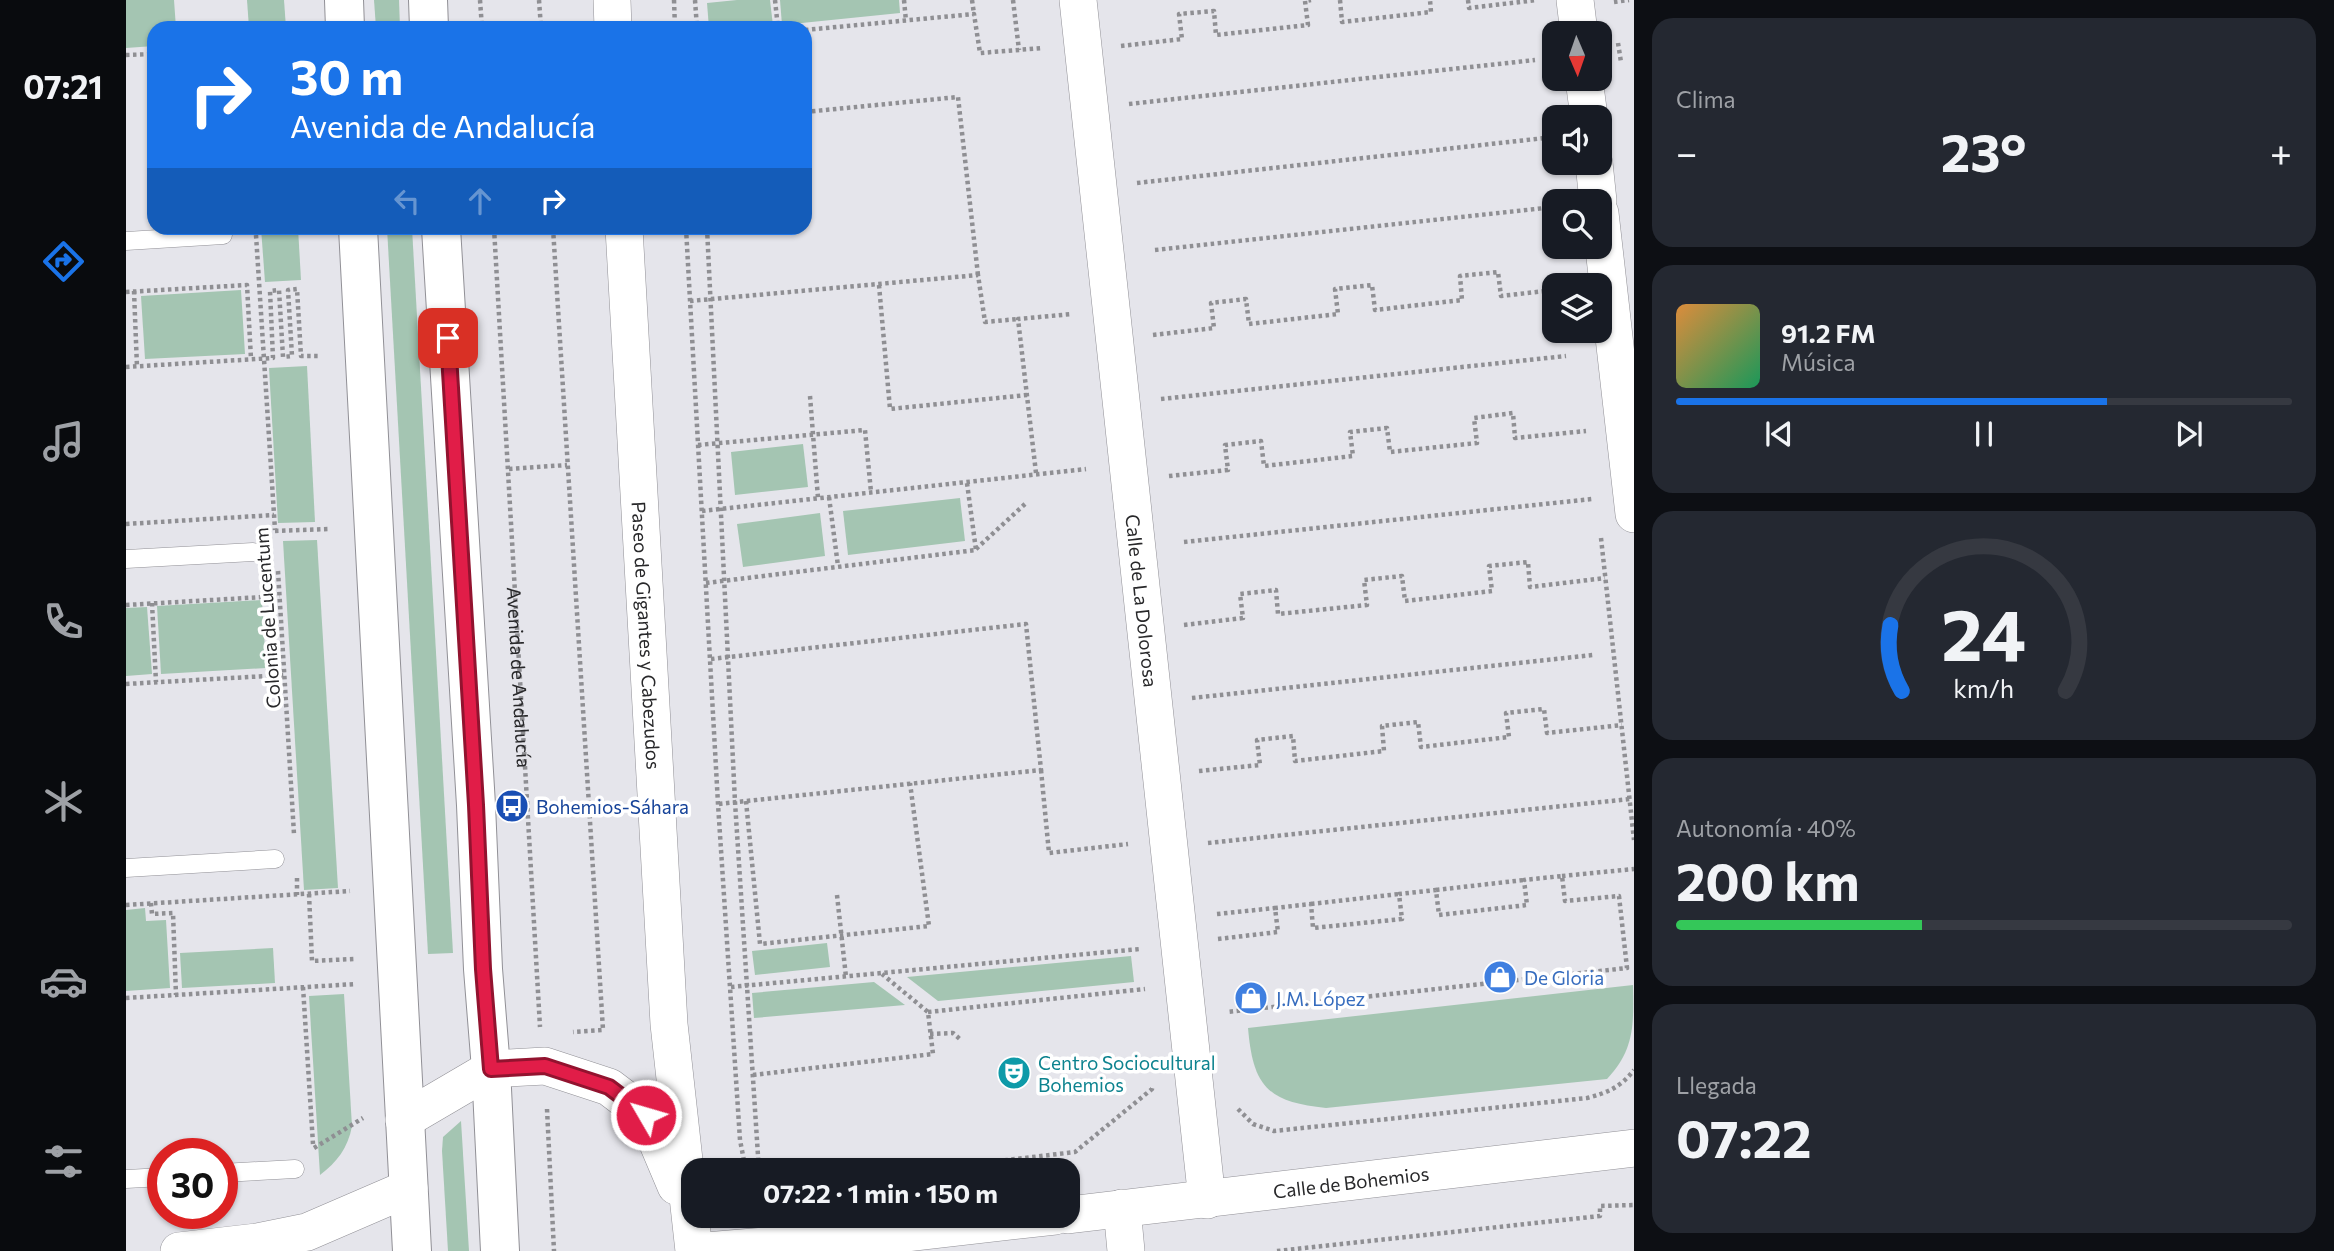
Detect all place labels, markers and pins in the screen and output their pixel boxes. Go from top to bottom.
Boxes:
pin [418,308,478,368]
bus stop icon: Bohemios-Sáhara [493,787,531,825]
place label: Bohemios-Sáhara [536,795,689,818]
shop icon: De Gloria [1481,958,1519,996]
place label: De Gloria [1524,966,1604,989]
shop icon: J.M. López [1232,979,1270,1017]
place label: J.M. López [1276,987,1365,1010]
place label: Centro Sociocultural Bohemios [1038,1051,1216,1096]
theatre icon: Centro Sociocultural Bohemios [995,1054,1033,1092]

